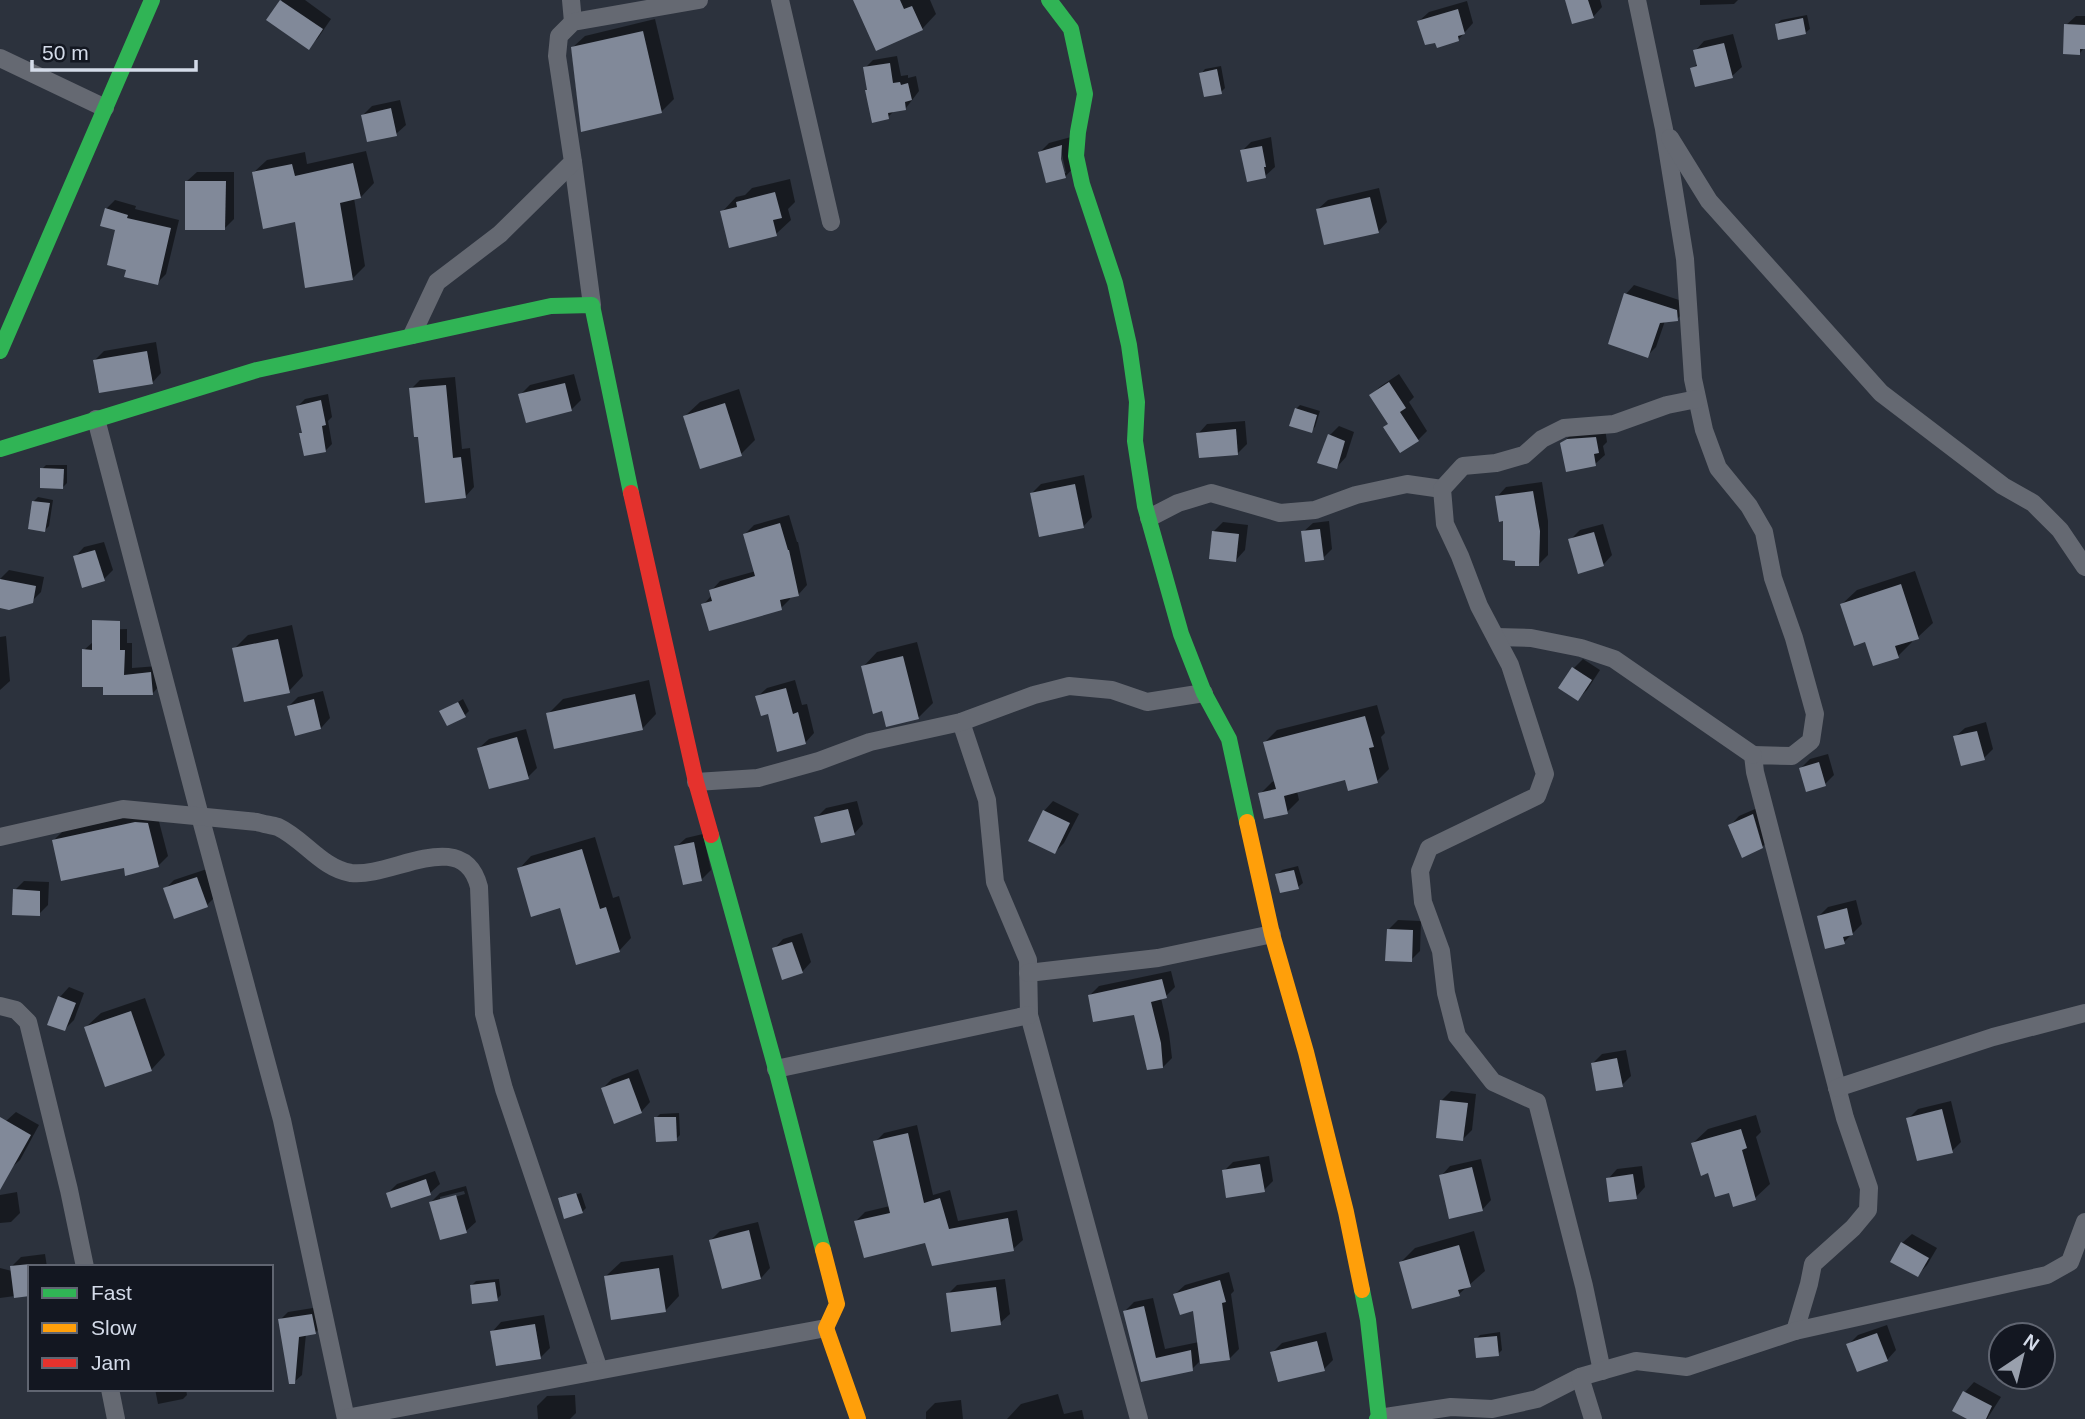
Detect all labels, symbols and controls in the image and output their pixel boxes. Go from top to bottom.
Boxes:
scale bar [32,28,196,72]
text: 50 m [42,41,89,64]
legend [28,1265,273,1391]
text: Fast [91,1281,132,1304]
text: Slow [91,1316,137,1339]
north arrow [1987,1321,2057,1391]
text: N [2020,1330,2043,1355]
text: Jam [91,1351,131,1374]

